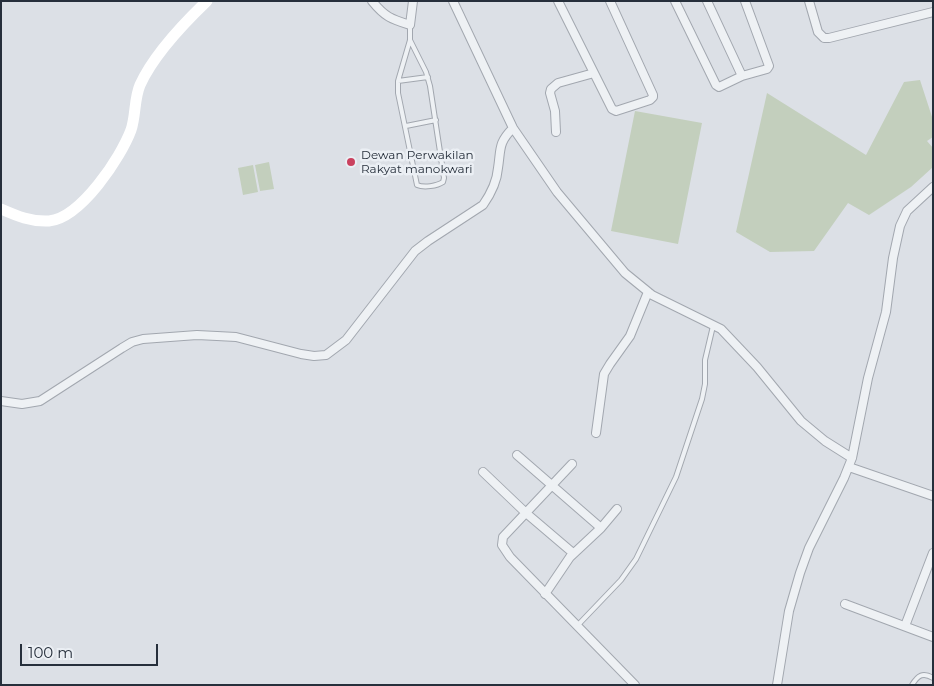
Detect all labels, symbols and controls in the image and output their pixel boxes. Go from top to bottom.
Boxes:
place label: Dewan Perwakilan Rakyat manokwari [361,148,474,176]
marker: Dewan Perwakilan Rakyat manokwari [345,156,357,168]
scale bar [22,634,160,666]
text: 100 m [28,643,73,662]

